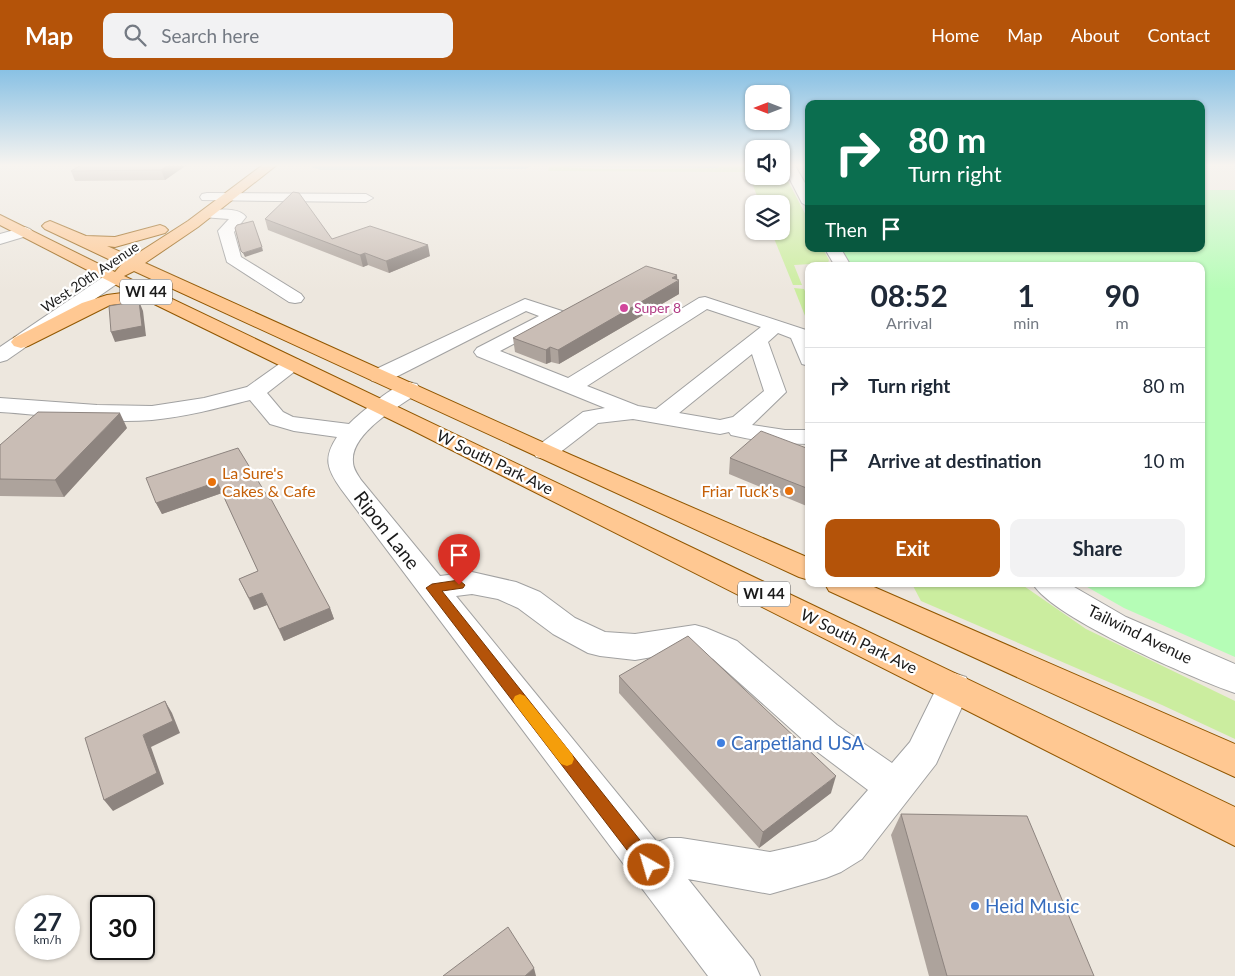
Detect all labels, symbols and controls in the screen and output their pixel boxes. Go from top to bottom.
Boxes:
search box [103,13,453,58]
text: Map [25,21,73,50]
icon: search [121,21,149,49]
text: Search here [161,24,259,47]
text: Home [931,24,979,46]
text: Map [1007,24,1043,46]
text: About [1071,24,1120,46]
text: Contact [1148,24,1210,46]
north arrow [745,85,790,130]
map controls [745,85,790,240]
text: 80 m [908,118,986,160]
icon: right [825,120,890,185]
button: sound [745,140,790,185]
text: Turn right [908,160,1002,187]
button: layers [745,195,790,240]
icon: arrive [877,215,905,243]
text: Then [825,218,867,241]
street label: West 20th Avenue [38,238,142,316]
text: 08:52 [870,277,948,313]
text: 1 [1018,277,1035,313]
text: 90 [1105,277,1139,313]
road number: WI 44 [120,280,172,304]
place label: Super 8 [634,299,681,316]
marker: Super 8 [618,302,630,314]
text: Arrival [886,313,932,332]
text: min [1013,313,1039,332]
text: m [1115,313,1129,332]
icon: right [825,371,853,399]
text: Turn right [868,374,950,397]
text: 80 m [1142,374,1185,397]
street label: W South Park Ave [434,425,557,498]
icon: arrive [825,446,853,474]
text: Arrive at destination [868,449,1041,472]
text: 10 m [1142,449,1185,472]
place label: La Sure's Cakes & Cafe [222,463,316,500]
marker: La Sure's Cakes & Cafe [206,476,218,488]
place label: Friar Tuck's [701,481,779,500]
marker: Friar Tuck's [783,485,795,497]
street label: Ripon Lane [350,486,425,573]
button: Exit [825,519,1000,577]
button: Share [1010,519,1185,577]
pin [438,534,480,585]
icon: arrive [445,541,473,569]
road number: WI 44 [738,582,790,606]
street label: Tailwind Avenue [1085,600,1196,667]
street label: W South Park Ave [798,604,921,677]
place label: Carpetland USA [731,731,865,754]
marker: Carpetland USA [715,737,727,749]
position arrow [622,838,674,890]
place label: Heid Music [985,894,1079,917]
speed limit sign: 30 [90,895,155,960]
marker: Heid Music [969,900,981,912]
text: 27 [33,906,62,936]
text: km/h [33,932,62,947]

